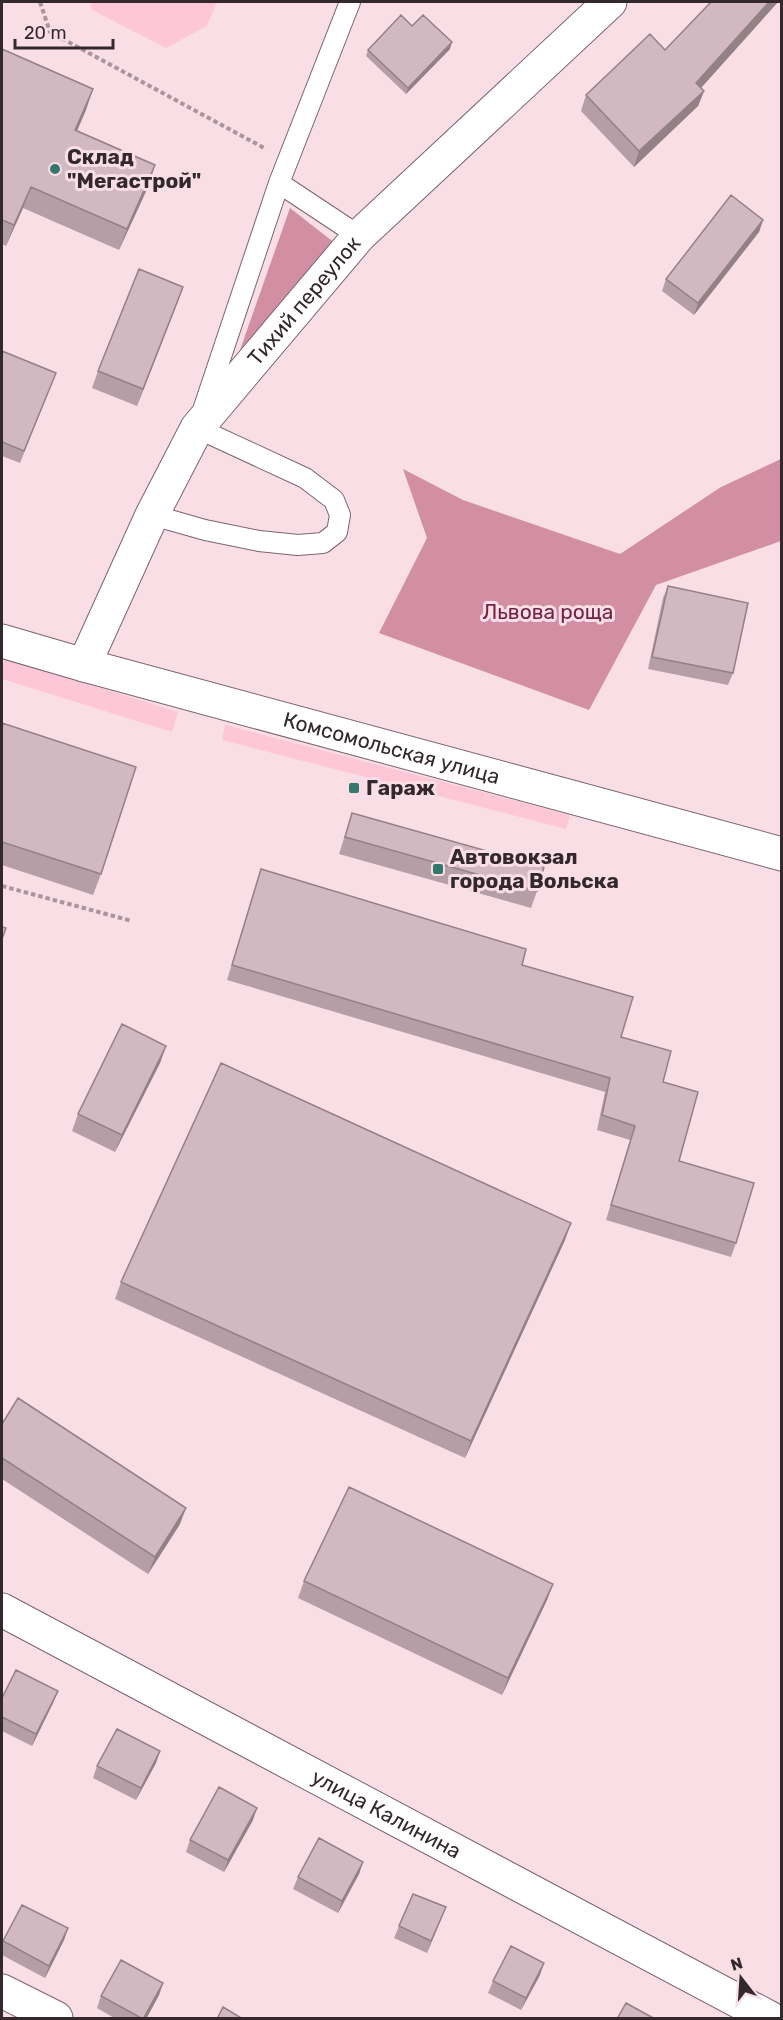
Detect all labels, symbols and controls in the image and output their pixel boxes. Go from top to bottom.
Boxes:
scale bar [15,12,112,50]
text: 20 m [24,22,66,44]
place label: Склад "Мегастрой" [67,144,201,193]
marker: Склад "Мегастрой" [48,162,62,176]
street label: Тихий переулок [242,231,366,370]
park label: Львова роща [483,599,613,624]
street label: Комсомольская улица [281,707,503,789]
place label: Гараж [366,775,435,800]
marker: Гараж [347,781,361,795]
place label: Автовокзал города Вольска [450,844,619,893]
marker: Автовокзал города Вольска [431,862,445,876]
street label: улица Калинина [307,1764,465,1864]
north arrow [711,1948,771,2008]
text: N [728,1953,745,1975]

